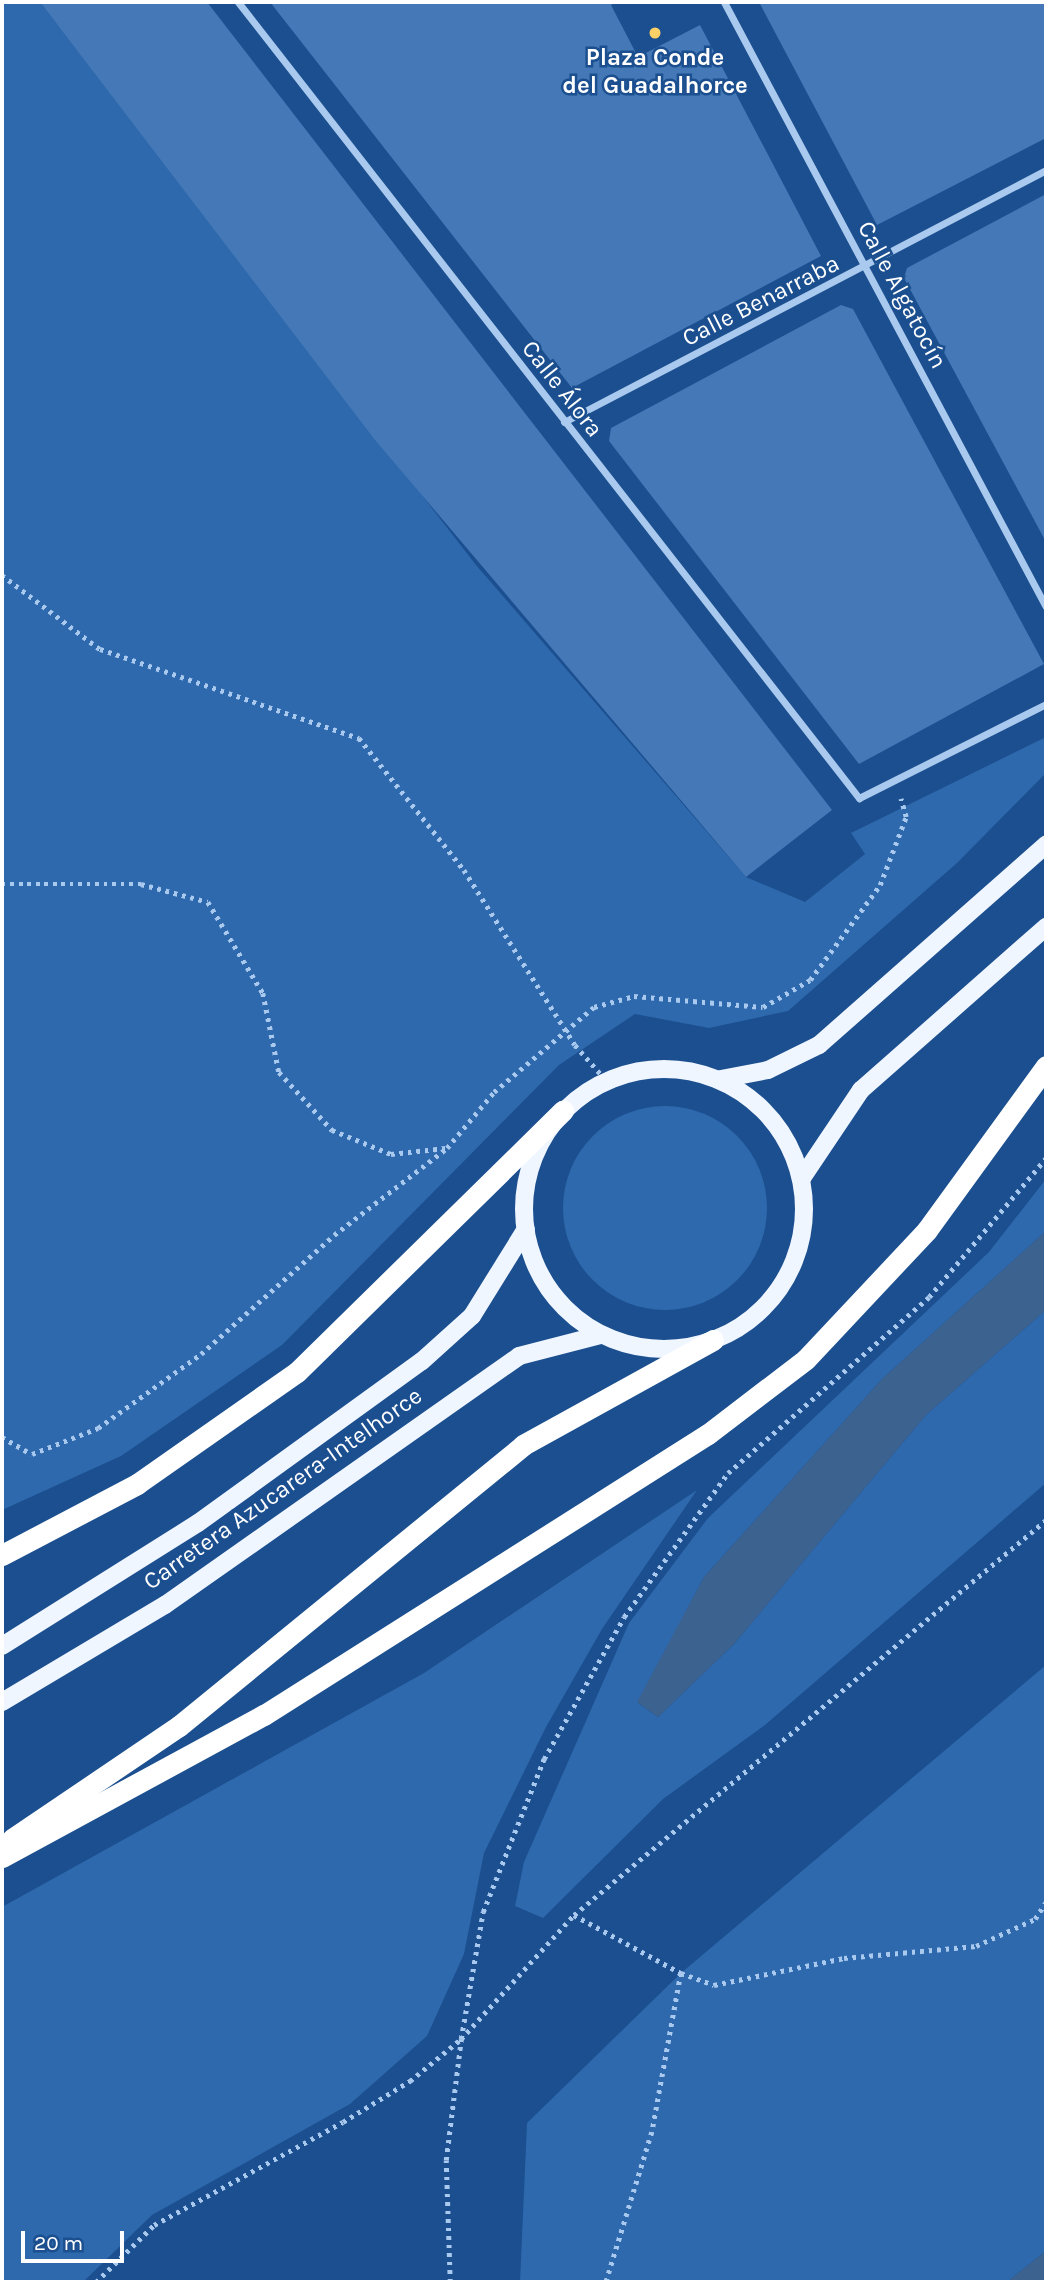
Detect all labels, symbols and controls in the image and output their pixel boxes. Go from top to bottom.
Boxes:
marker: Plaza Conde del Guadalhorce [647,25,663,41]
place label: Plaza Conde del Guadalhorce [562,44,748,100]
street label: Calle Algatocín [851,216,953,374]
street label: Calle Benarraba [678,249,844,353]
street label: Calle Álora [515,335,609,443]
street label: Carretera Azucarera-Intelhorce [138,1382,428,1596]
scale bar [24,2218,128,2262]
text: 20 m [34,2231,83,2255]

